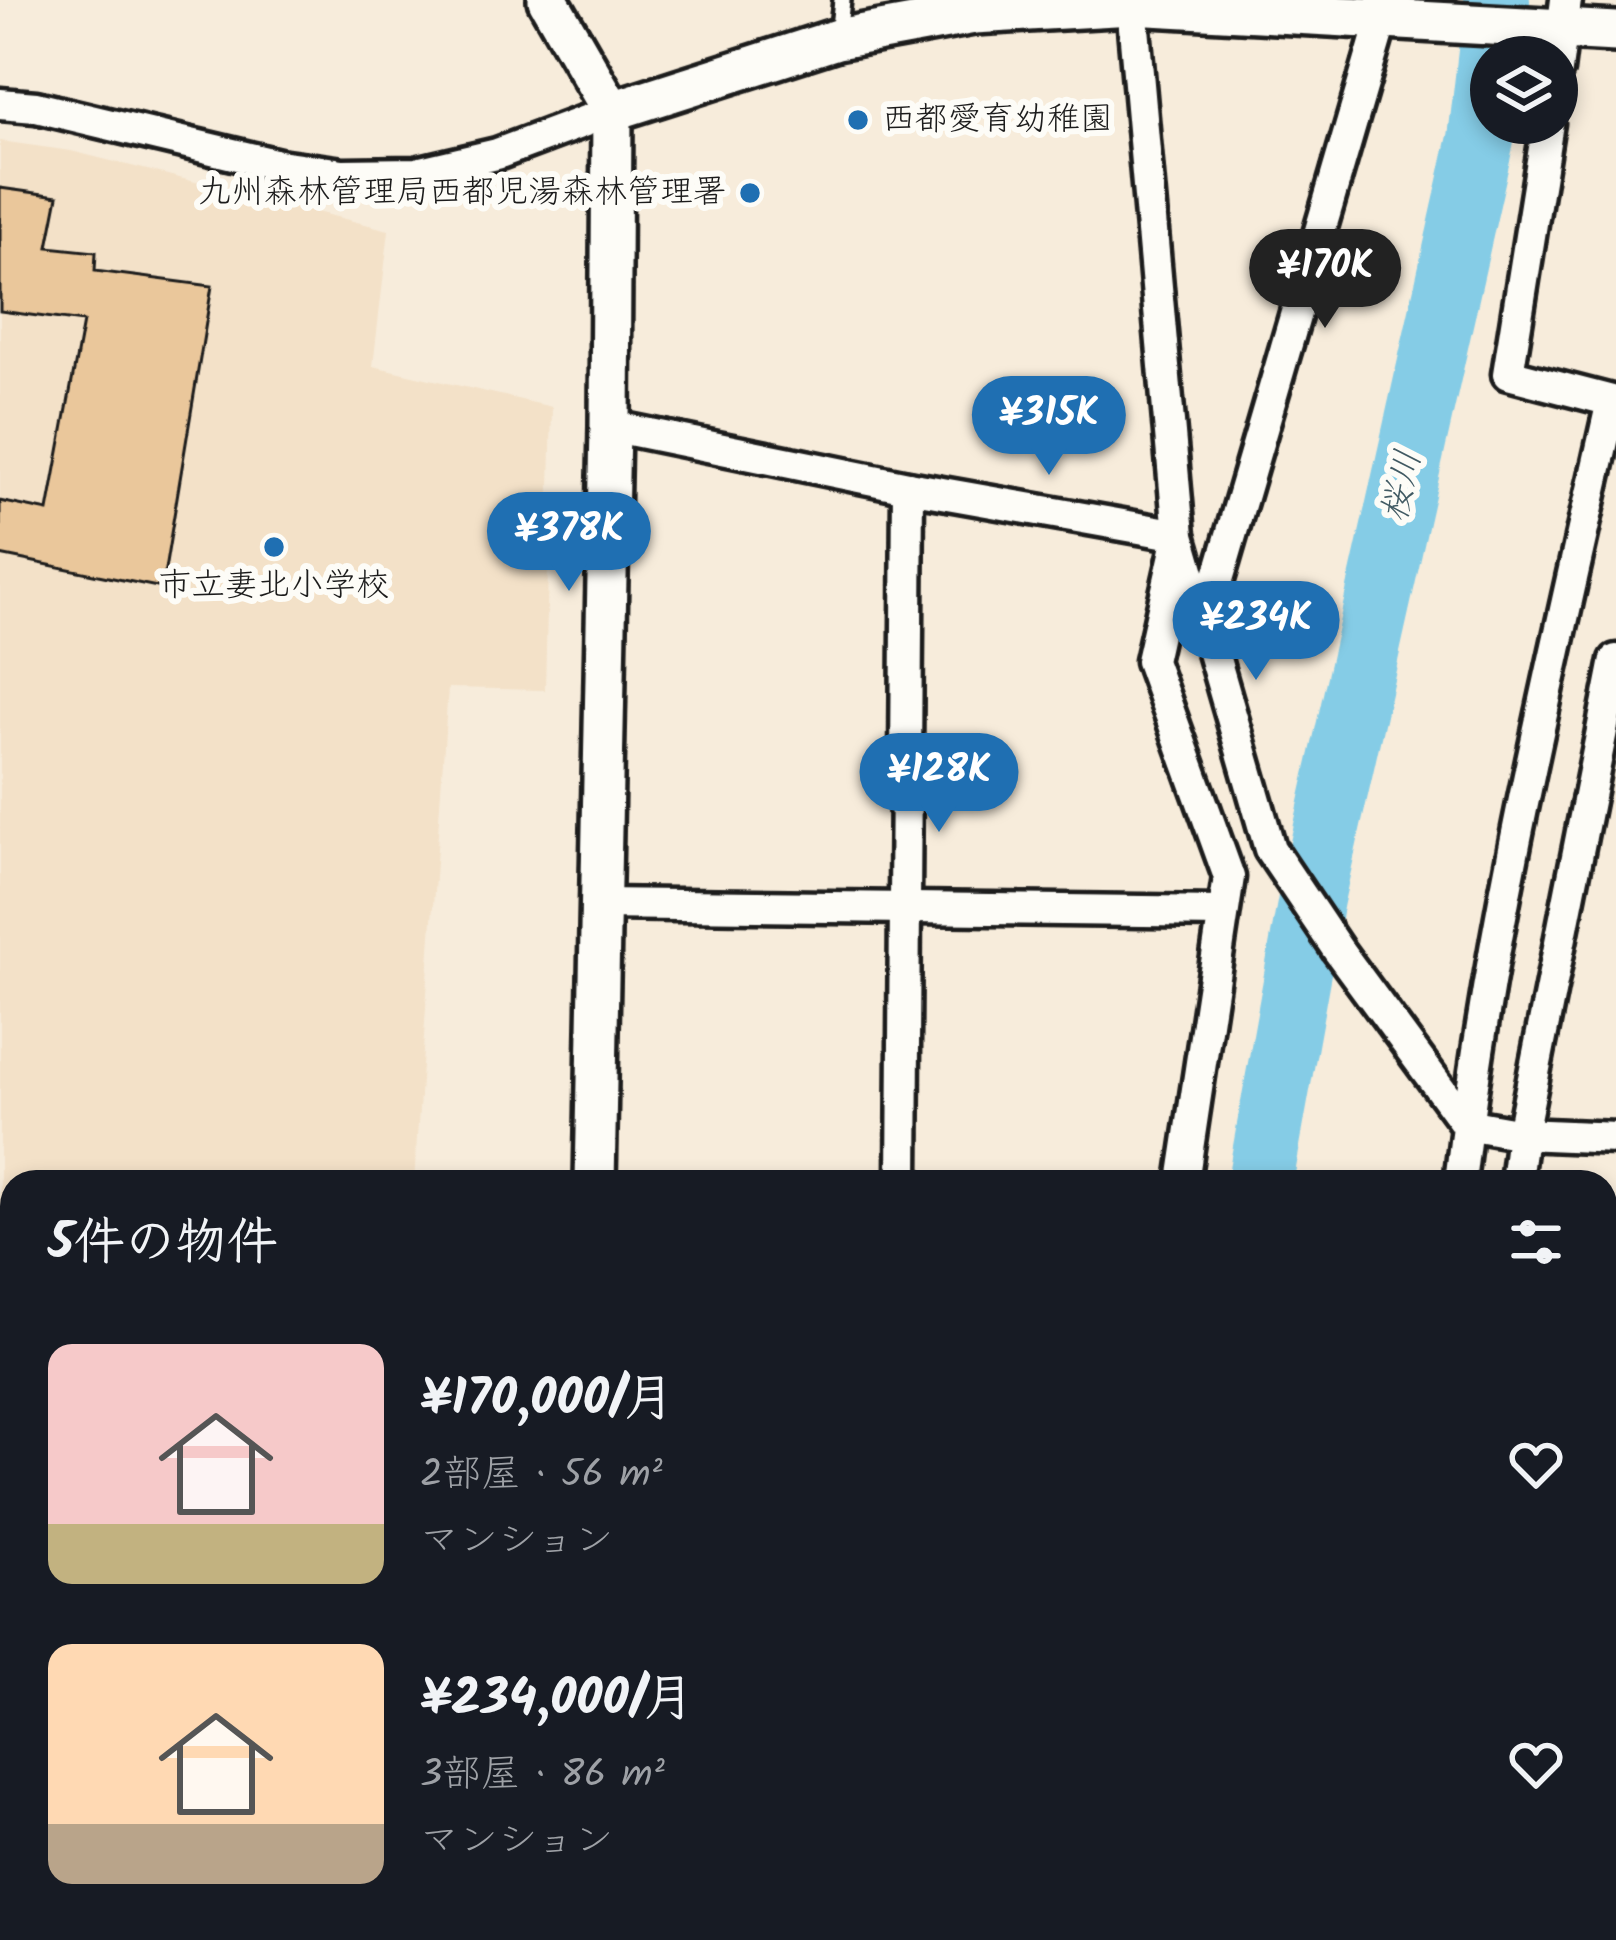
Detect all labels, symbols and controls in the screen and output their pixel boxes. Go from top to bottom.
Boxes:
map controls [1470,36,1578,144]
button: layers [1470,36,1578,144]
place label: 西都愛育幼稚園 [882,94,1113,147]
marker: 西都愛育幼稚園 [845,107,871,133]
place label: 九州森林管理局西都児湯森林管理署 [198,167,726,220]
marker: 九州森林管理局西都児湯森林管理署 [737,180,763,206]
pin: ¥170K [1241,229,1409,331]
text: ¥170K [1276,237,1374,299]
pin: ¥315K [965,376,1133,478]
text: ¥315K [999,384,1099,446]
water label: 桜川 [1367,445,1439,527]
pin: ¥378K [485,492,653,594]
text: ¥378K [514,500,624,562]
marker: 市立妻北小学校 [261,534,287,560]
place label: 市立妻北小学校 [159,560,390,613]
pin: ¥234K [1172,581,1340,683]
text: ¥234K [1200,589,1312,651]
pin: ¥128K [855,733,1023,835]
text: ¥128K [887,741,992,803]
text: 5件の物件 [48,1204,278,1285]
icon: filters [1503,1209,1569,1275]
text: ¥170,000/月 [420,1360,674,1441]
icon: home [144,1392,288,1536]
icon: heart [1503,1431,1569,1497]
text: 2部屋 · 56 m² [420,1445,663,1507]
text: マンション [420,1511,613,1573]
text: ¥234,000/月 [420,1660,694,1741]
icon: home [144,1692,288,1836]
icon: heart [1503,1731,1569,1797]
text: 3部屋 · 86 m² [420,1745,665,1807]
text: マンション [420,1811,613,1873]

